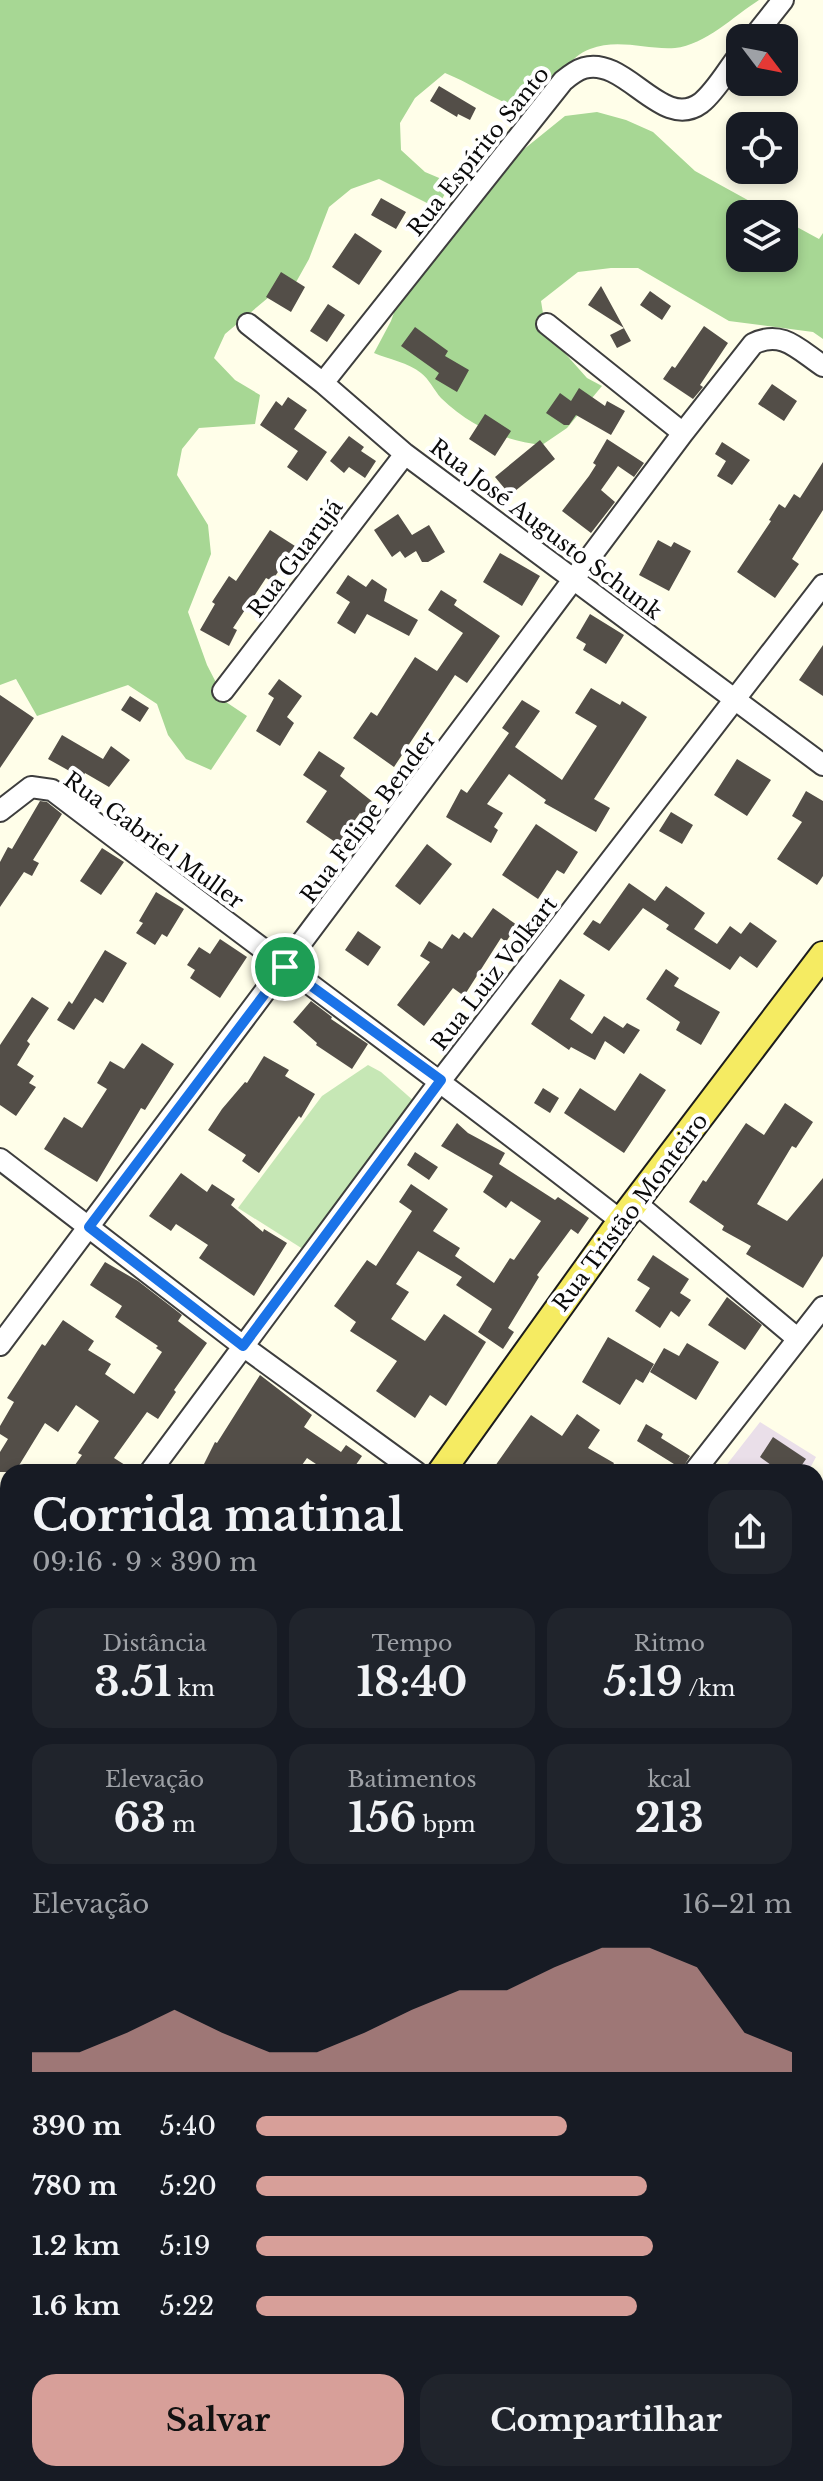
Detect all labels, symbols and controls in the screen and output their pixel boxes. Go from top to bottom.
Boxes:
north arrow [726,24,798,96]
map controls [726,24,798,272]
street label: Rua Espírito Santo [402,61,555,241]
button: locate [726,112,798,184]
button: layers [726,200,798,272]
street label: Rua José Augusto Schunk [424,433,667,626]
street label: Rua Guarujá [242,493,349,623]
street label: Rua Felipe Bender [295,726,442,908]
street label: Rua Gabriel Muller [58,766,249,915]
street label: Rua Luiz Volkart [426,891,563,1056]
pin [251,933,319,1001]
icon: arrive [263,945,307,989]
street label: Rua Tristão Monteiro [547,1108,714,1317]
text: Corrida matinal [32,1488,404,1543]
button: share [708,1490,792,1574]
text: 09:16 · 9 × 390 m [32,1546,257,1578]
text: Distância [103,1630,207,1657]
text: Tempo [372,1630,452,1657]
text: Ritmo [634,1630,705,1657]
text: 3.51 [94,1657,171,1707]
text: 18:40 [357,1657,467,1707]
text: 5:19 [603,1657,683,1707]
text: km [171,1675,215,1702]
text: /km [683,1675,735,1702]
text: Elevação [105,1766,204,1793]
text: Batimentos [348,1766,476,1793]
text: kcal [647,1766,691,1793]
text: 63 [113,1793,166,1843]
text: 156 [348,1793,416,1843]
text: 213 [635,1793,704,1843]
text: m [166,1811,196,1838]
text: bpm [416,1811,476,1838]
text: Elevação [32,1888,149,1920]
text: 16–21 m [682,1888,792,1920]
text: 390 m [32,2110,121,2142]
text: 5:40 [160,2110,216,2142]
text: 780 m [32,2170,117,2202]
text: 5:20 [160,2170,217,2202]
text: 1.2 km [32,2230,120,2262]
text: 5:19 [160,2230,211,2262]
text: 1.6 km [32,2290,120,2322]
text: 5:22 [160,2290,214,2322]
button: Salvar [32,2374,404,2466]
button: Compartilhar [420,2374,792,2466]

